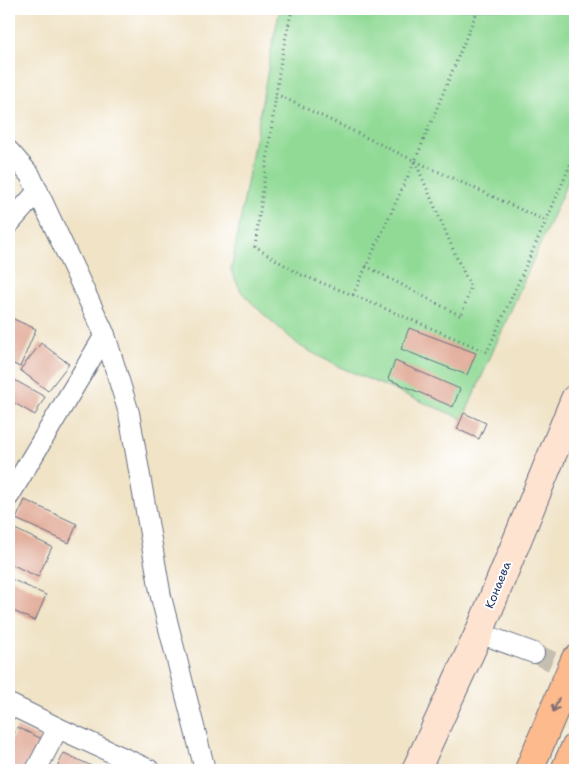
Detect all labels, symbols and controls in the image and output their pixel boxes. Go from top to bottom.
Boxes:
street label: Конаева [481,559,515,611]
one-way arrow [551,697,561,712]

